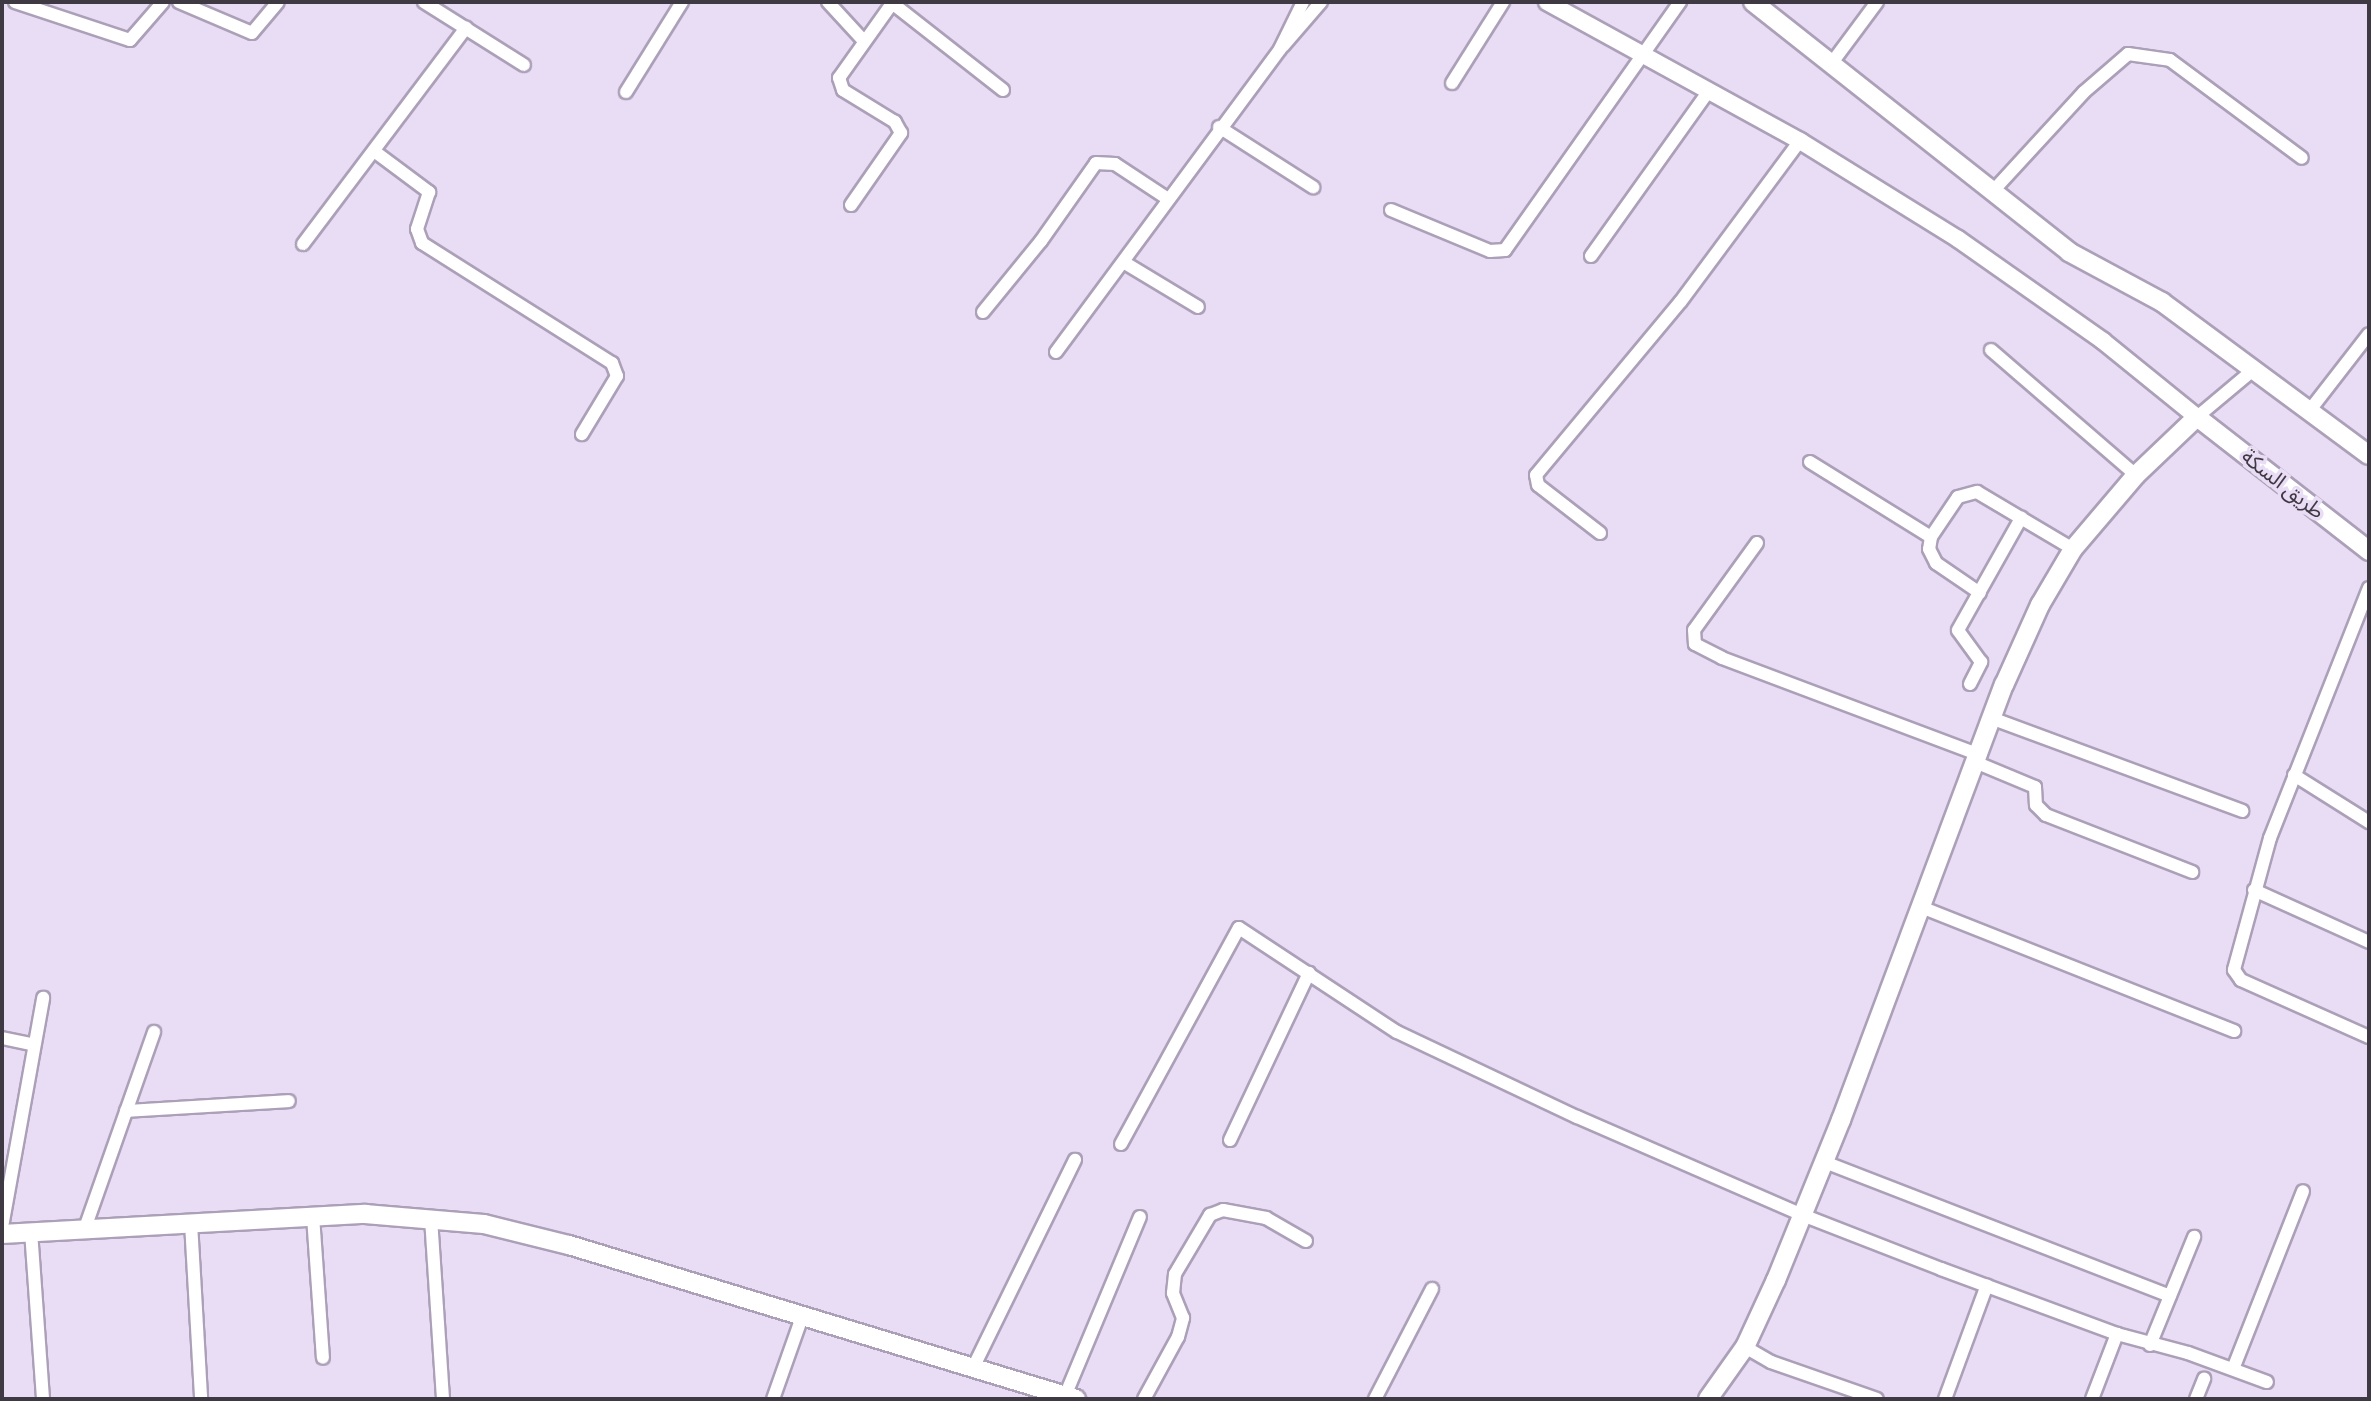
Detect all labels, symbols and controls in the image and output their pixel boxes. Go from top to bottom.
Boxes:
street label: طريق السكة [2236,444,2330,524]

